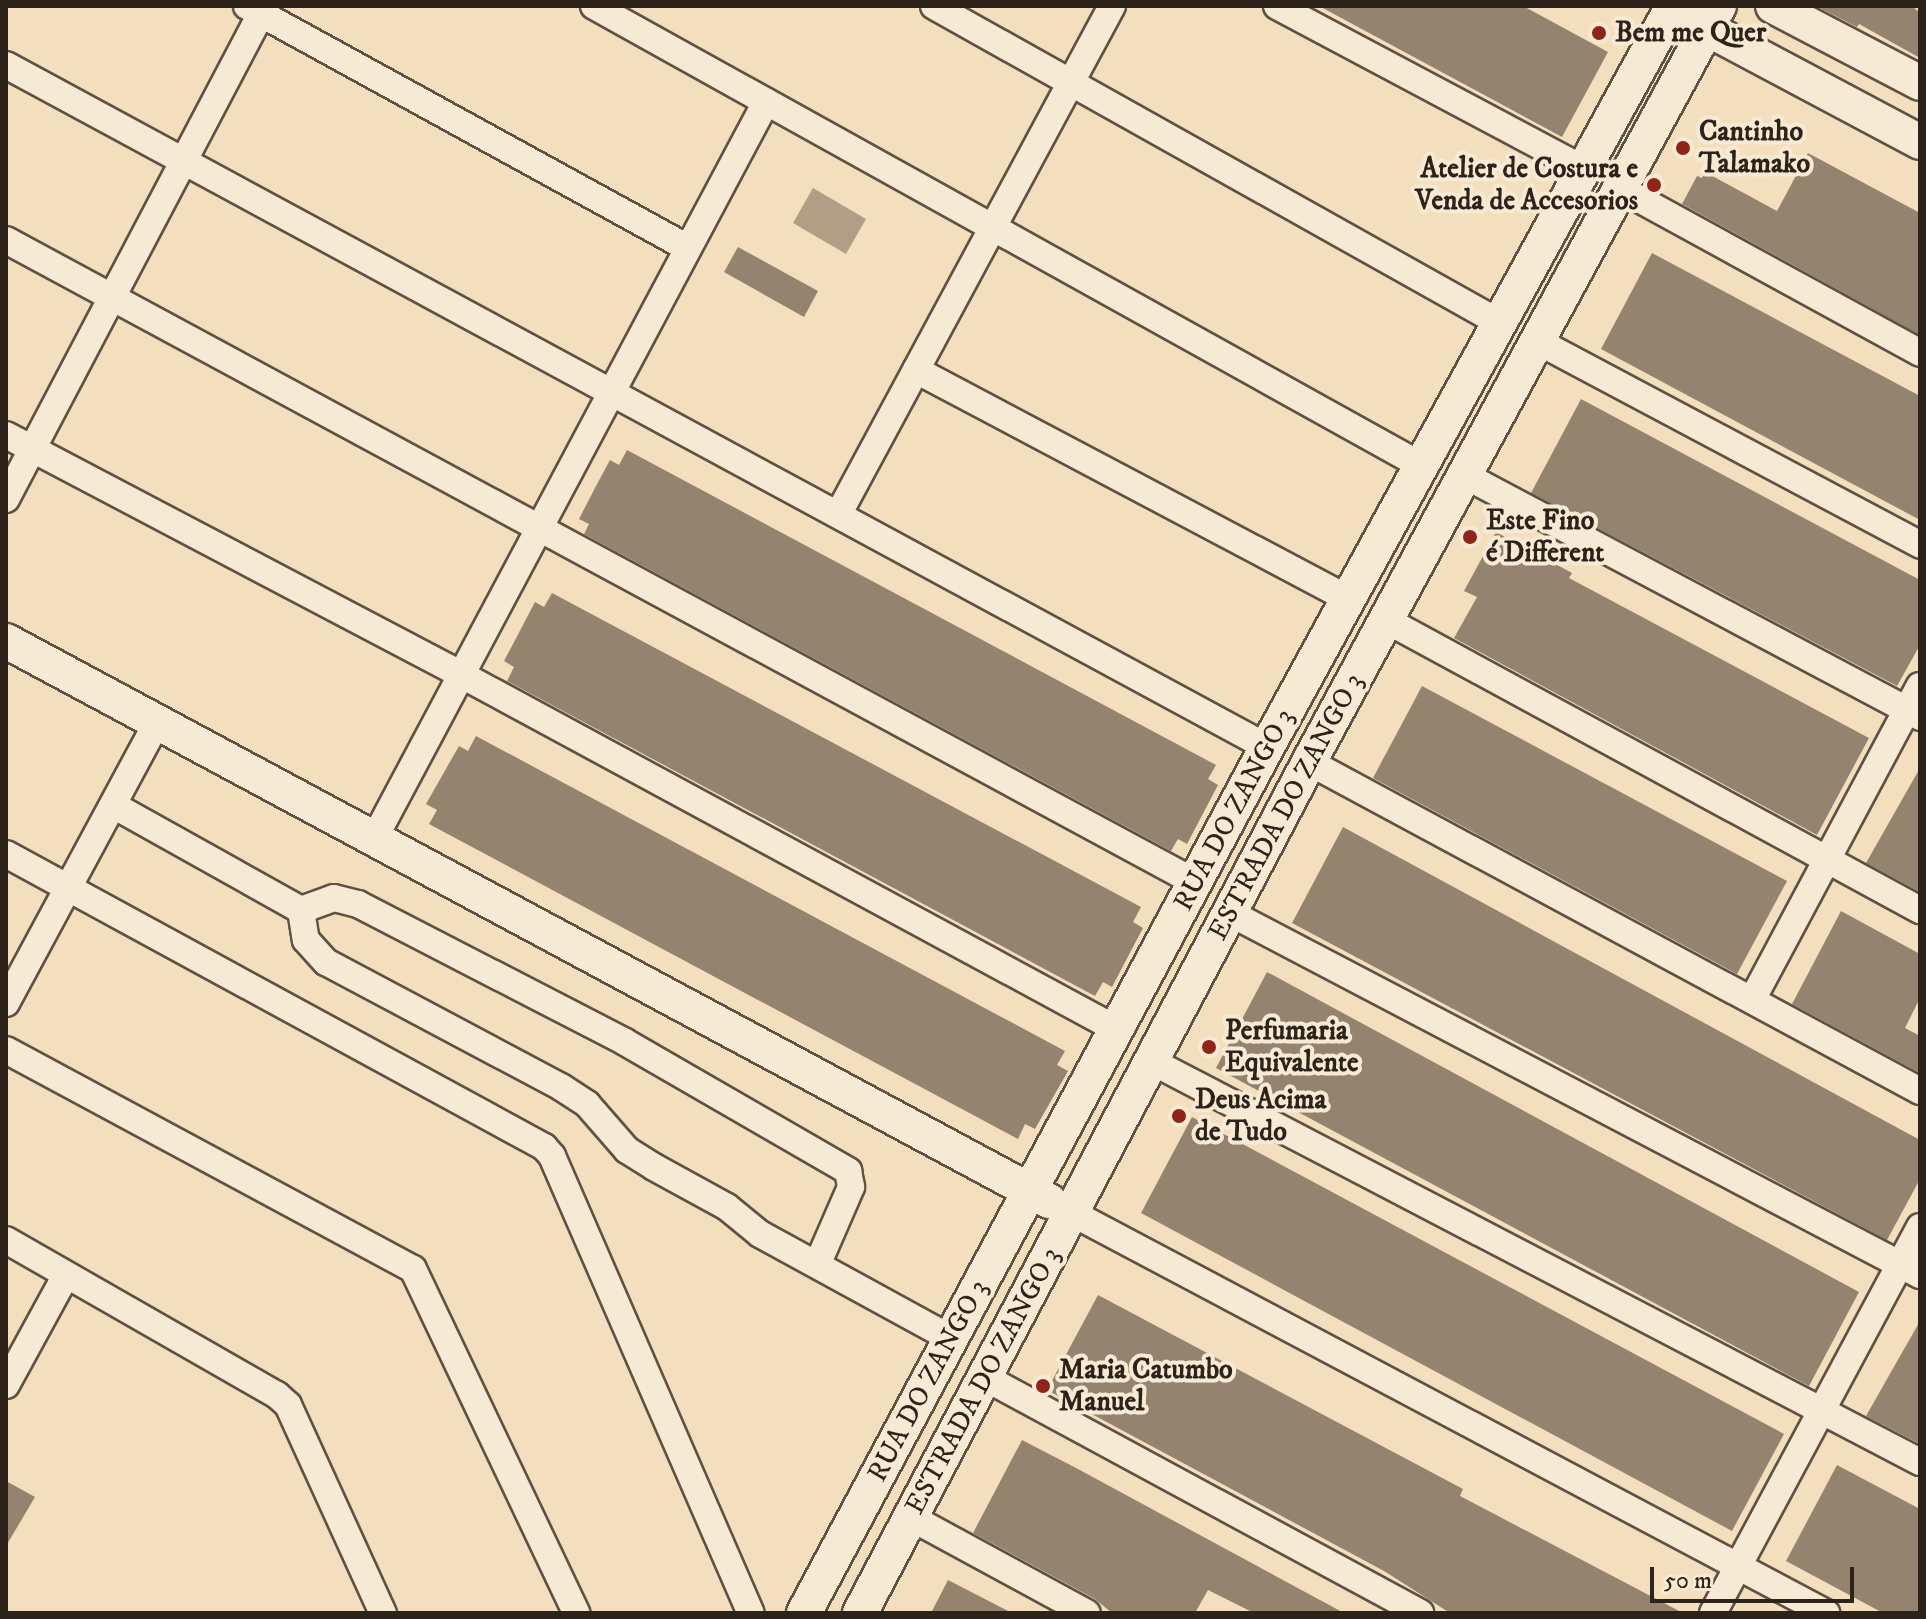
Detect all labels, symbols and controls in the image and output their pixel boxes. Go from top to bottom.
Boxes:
place label: Bem me Quer [1615,16,1766,50]
marker: Bem me Quer [1590,24,1608,42]
place label: Cantinho Talamako [1699,115,1810,181]
marker: Cantinho Talamako [1674,139,1692,157]
place label: Atelier de Costura e Venda de Accesorios [1415,152,1638,218]
marker: Atelier de Costura e Venda de Accesorios [1645,176,1663,194]
place label: Este Fino é Different [1486,504,1604,570]
marker: Este Fino é Different [1461,528,1479,546]
street label: ESTRADA DO ZANGO 3 [1201,668,1371,946]
street label: RUA DO ZANGO 3 [1167,703,1301,917]
place label: Perfumaria Equivalente [1225,1014,1359,1080]
marker: Perfumaria Equivalente [1200,1038,1218,1056]
place label: Deus Acima de Tudo [1195,1083,1326,1149]
marker: Deus Acima de Tudo [1170,1107,1188,1125]
street label: ESTRADA DO ZANGO 3 [898,1242,1068,1520]
street label: RUA DO ZANGO 3 [861,1274,995,1488]
place label: Maria Catumbo Manuel [1059,1353,1233,1419]
marker: Maria Catumbo Manuel [1034,1377,1052,1395]
scale bar [1654,1551,1858,1601]
text: 50 m [1664,1566,1712,1596]

